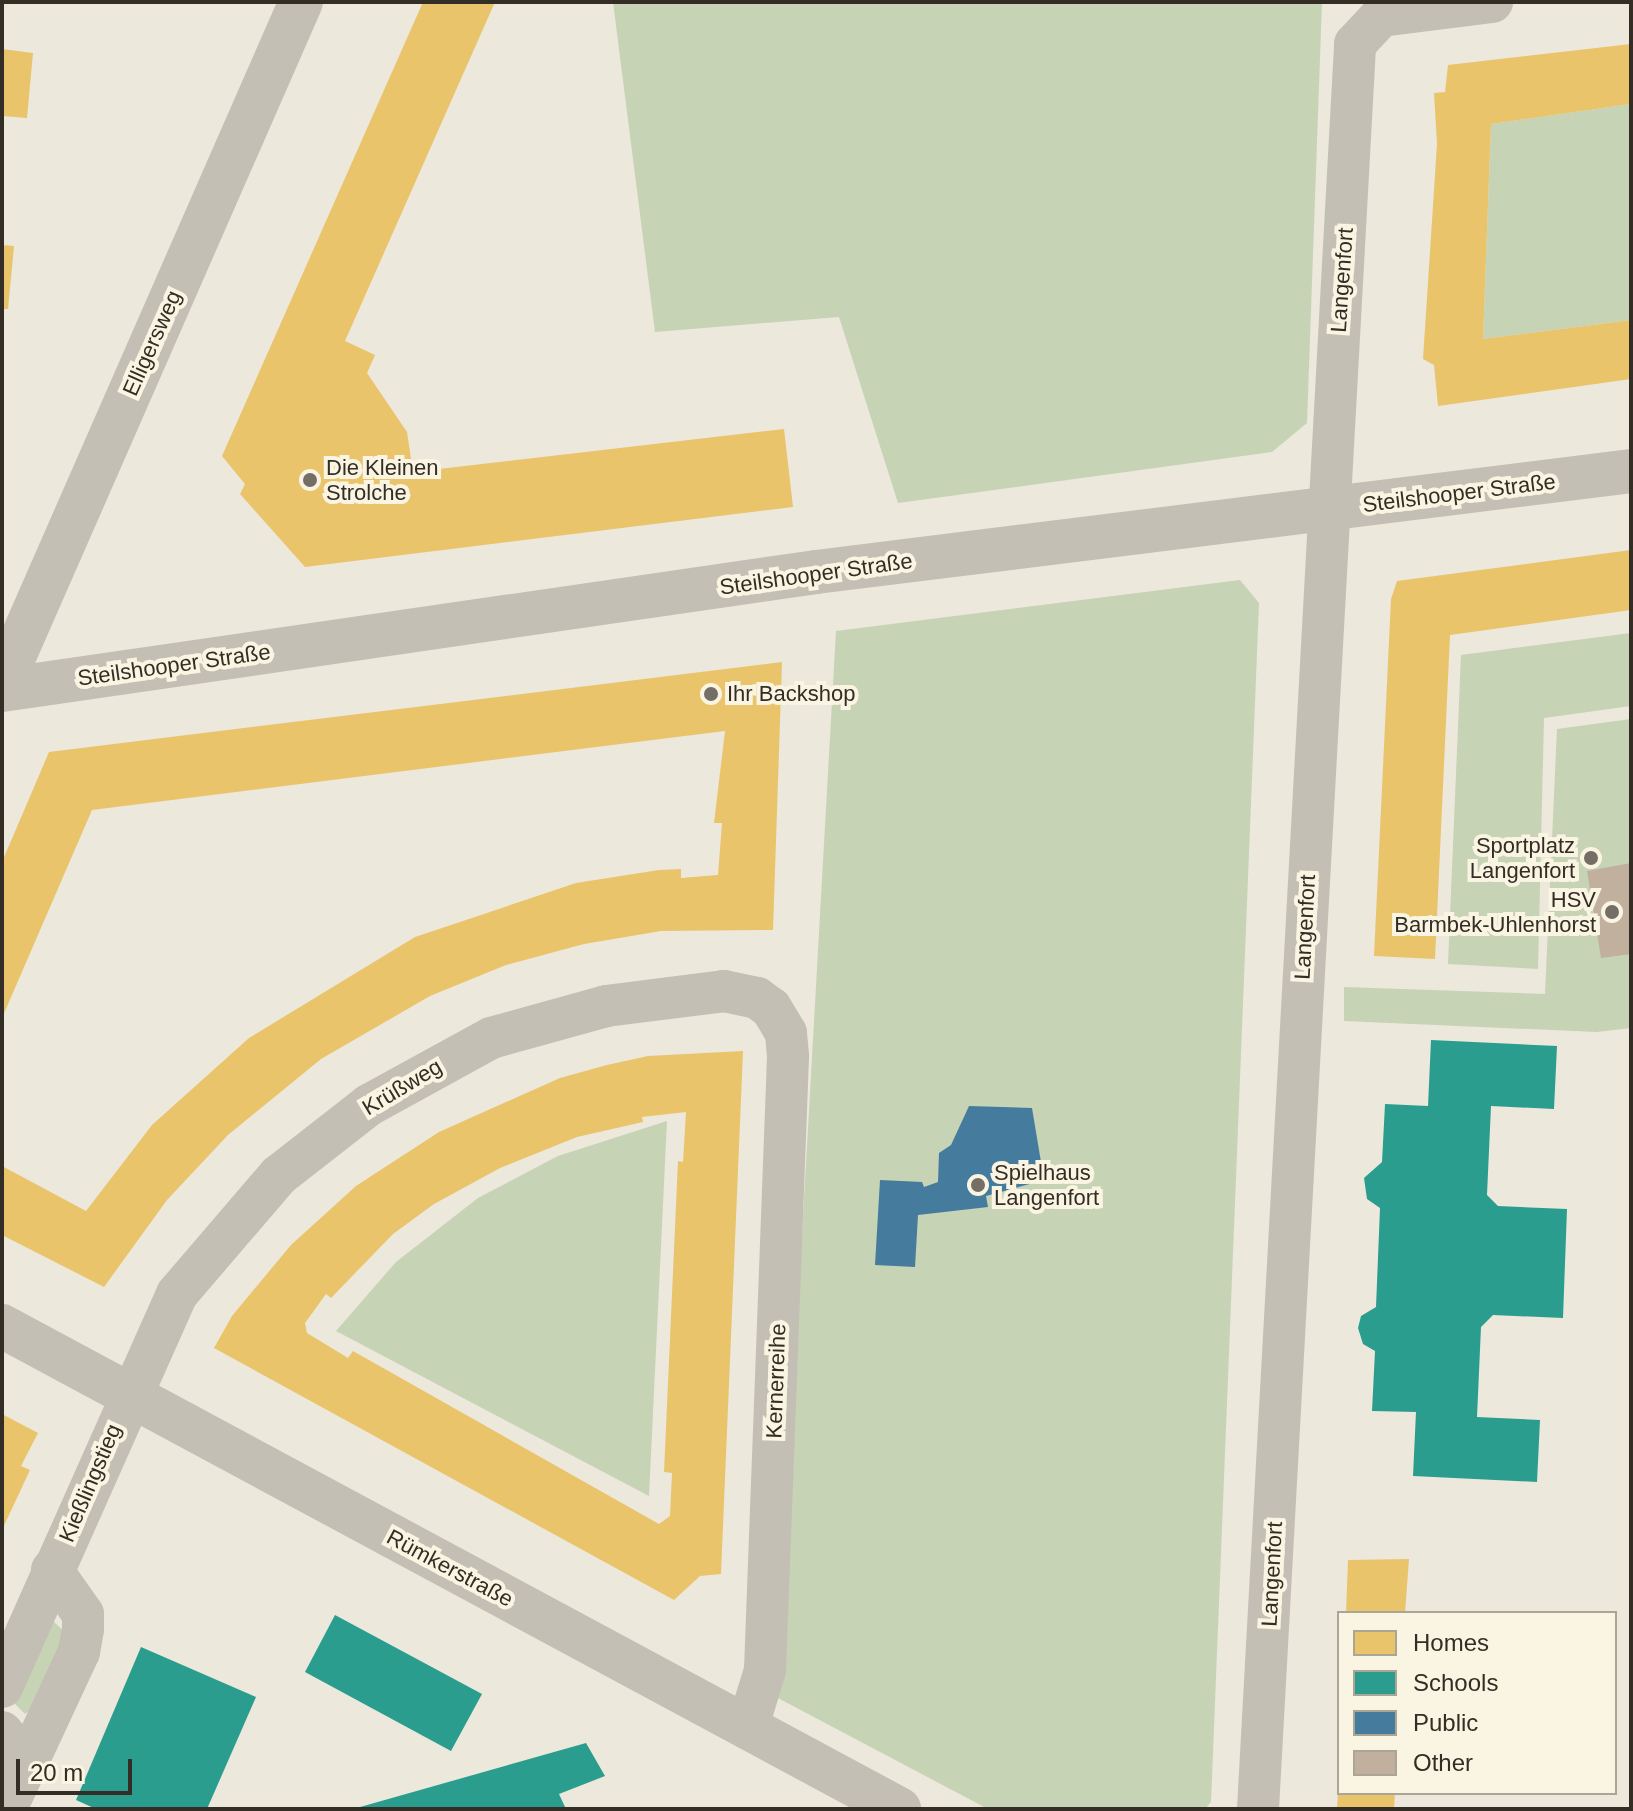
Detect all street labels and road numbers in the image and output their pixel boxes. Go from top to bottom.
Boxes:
street label: Langenfort [1325,227,1359,333]
street label: Elligersweg [117,286,187,400]
street label: Steilshooper Straße [1361,468,1557,518]
street label: Steilshooper Straße [718,547,914,601]
street label: Steilshooper Straße [76,638,272,692]
street label: Langenfort [1289,874,1321,980]
street label: Krüßweg [357,1053,447,1121]
street label: Kernerreihe [761,1323,791,1439]
street label: Kießlingstieg [53,1420,127,1546]
street label: Langenfort [1256,1521,1288,1627]
street label: Rümkerstraße [382,1524,518,1612]

